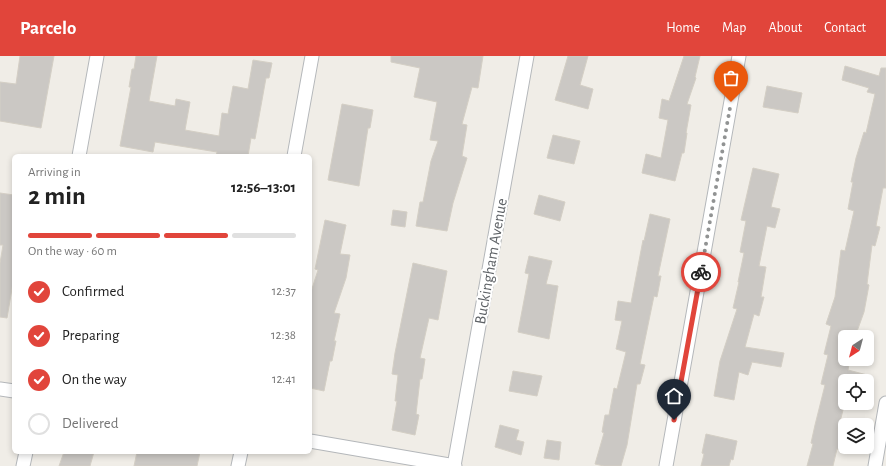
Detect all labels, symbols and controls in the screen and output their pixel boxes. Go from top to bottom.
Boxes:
text: Parcelo [20,19,76,38]
text: Home [666,21,700,35]
text: Map [722,21,746,35]
text: About [768,21,802,35]
text: Contact [824,21,866,35]
pin [714,61,748,102]
icon: bag [720,67,742,89]
text: Arriving in [28,166,81,179]
text: 12:56–13:01 [231,180,296,195]
text: 2 min [28,183,86,209]
street label: Buckingham Avenue [472,197,510,325]
text: On the way · 60 m [28,245,117,258]
courier [681,252,721,292]
icon: bike [690,261,712,283]
icon: check [28,281,50,303]
text: Confirmed [62,284,124,299]
text: 12:37 [272,285,296,298]
icon: check [28,325,50,347]
text: Preparing [62,328,119,343]
text: 12:38 [271,329,296,342]
north arrow [838,330,874,366]
map controls [838,330,874,454]
icon: check [28,369,50,391]
text: On the way [62,372,127,387]
text: 12:41 [272,373,296,386]
button: locate [838,374,874,410]
pin [657,379,691,420]
icon: home [663,385,685,407]
text: Delivered [62,416,119,431]
button: layers [838,418,874,454]

